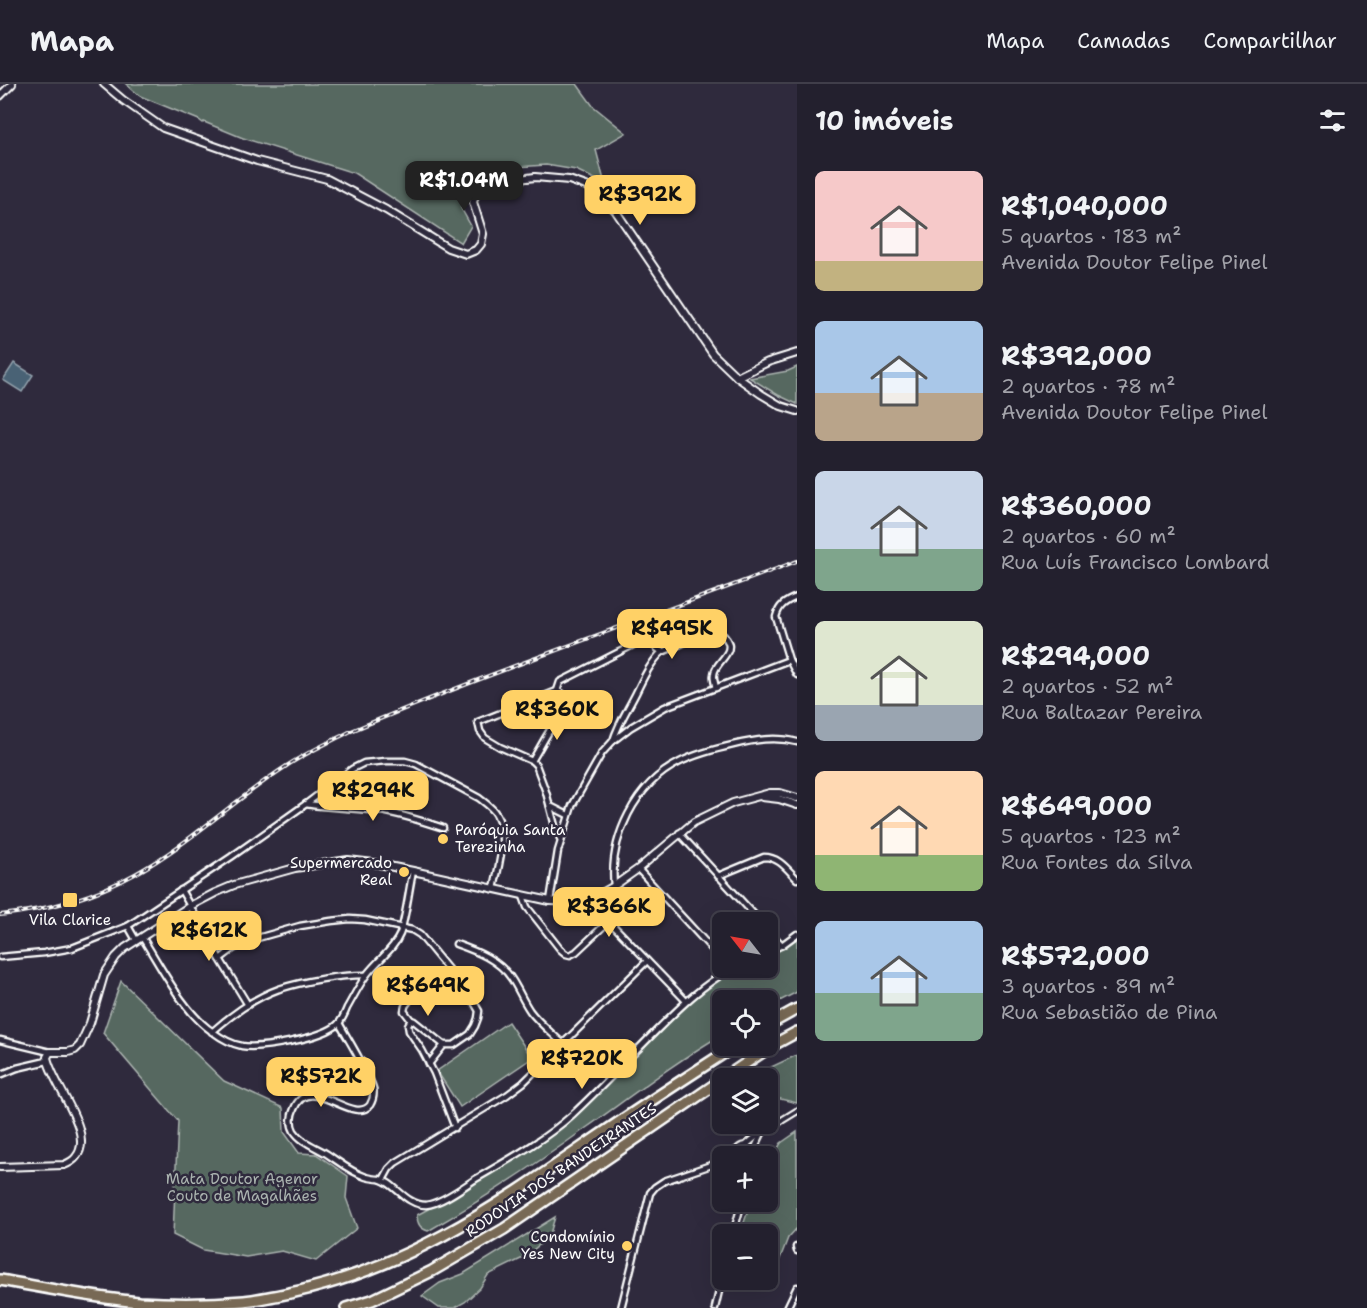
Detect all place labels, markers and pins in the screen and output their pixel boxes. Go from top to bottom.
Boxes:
pin: R$1.04M [409,161,519,212]
pin: R$392K [591,175,689,226]
pin: R$495K [623,609,721,660]
pin: R$360K [508,690,606,741]
pin: R$294K [324,771,422,822]
place label: Paróquia Santa Terezinha [455,820,566,857]
marker: Paróquia Santa Terezinha [436,832,450,846]
place label: Supermercado Real [290,853,392,890]
marker: Supermercado Real [397,865,411,879]
pin: R$366K [560,887,658,938]
marker: Vila Clarice [61,891,79,909]
place label: Vila Clarice [29,910,111,930]
pin: R$612K [160,911,258,962]
pin: R$649K [379,966,477,1017]
pin: R$720K [533,1039,631,1090]
pin: R$572K [272,1057,370,1108]
place label: Condomínio Yes New City [521,1227,615,1264]
marker: Condomínio Yes New City [620,1239,634,1253]

